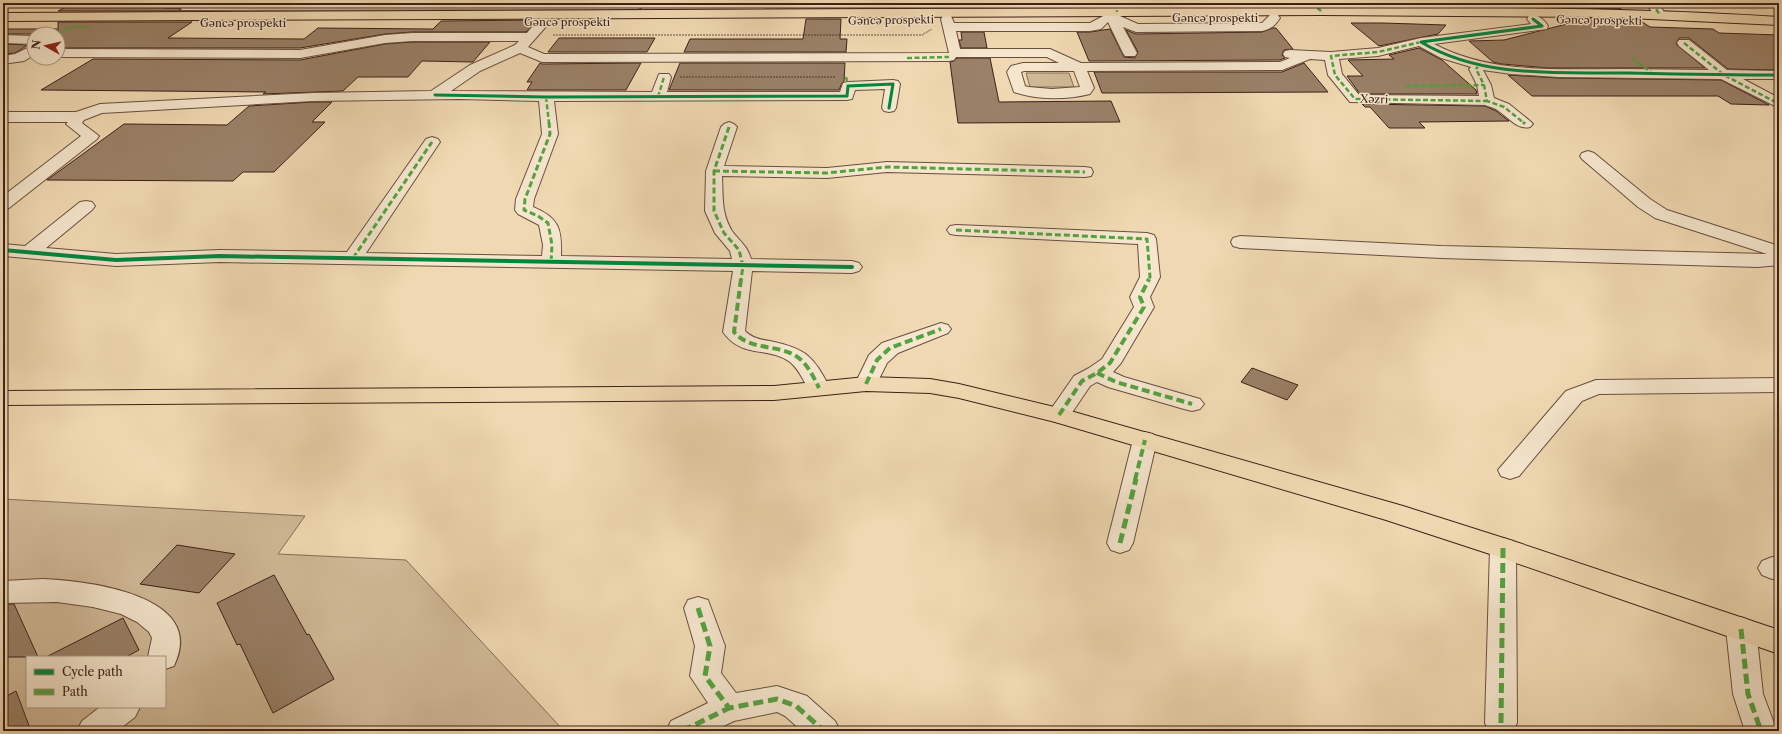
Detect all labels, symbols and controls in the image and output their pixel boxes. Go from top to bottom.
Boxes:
street label: Gəncə prospekti [1172,11,1259,25]
street label: Gəncə prospekti [848,12,935,28]
street label: Gəncə prospekti [1556,12,1643,28]
street label: Gəncə prospekti [524,15,611,29]
street label: Gəncə prospekti [200,16,287,30]
north arrow [26,26,66,66]
text: N [29,38,44,50]
street label: Xəzri [1359,91,1389,107]
legend [26,656,166,708]
text: Cycle path [62,664,123,679]
text: Path [62,684,88,699]

